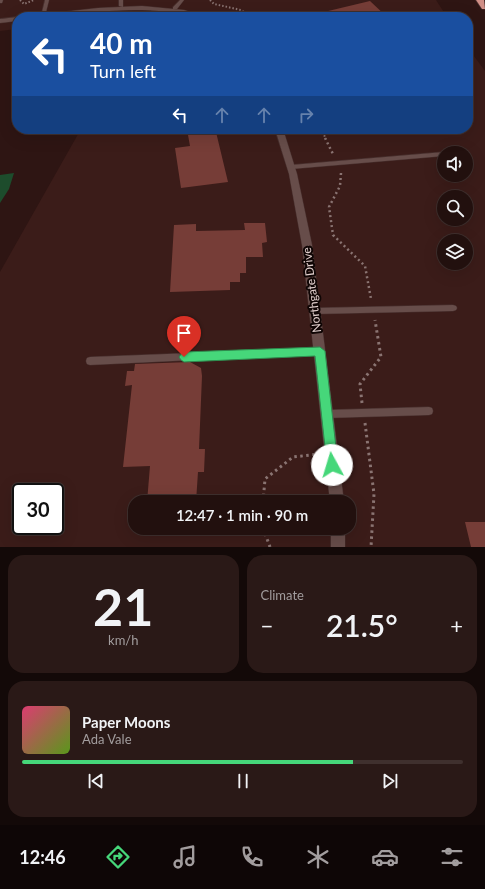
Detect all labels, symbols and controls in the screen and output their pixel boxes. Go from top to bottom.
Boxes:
text: 40 m [90,26,153,60]
icon: left [24,28,76,80]
text: Turn left [90,60,156,82]
icon: left [169,104,191,126]
icon: ahead [211,104,233,126]
icon: ahead [253,104,275,126]
icon: right [295,104,317,126]
map controls [437,146,473,270]
button: sound [437,146,473,182]
button: search [437,190,473,226]
button: layers [437,234,473,270]
street label: Northgate Drive [299,247,324,333]
pin [167,316,201,357]
icon: arrive [173,322,195,344]
position arrow [311,444,353,486]
speed limit sign: 30 [12,483,64,535]
text: 12:47 · 1 min · 90 m [176,506,308,524]
text: 21 [93,575,153,637]
text: Climate [261,587,304,603]
text: 21.5° [326,607,398,643]
text: − [261,612,273,639]
text: + [450,612,463,639]
text: km/h [108,632,138,648]
text: Paper Moons [82,713,170,731]
text: Ada Vale [82,731,132,747]
icon: previous [85,770,107,792]
icon: pause [232,770,254,792]
icon: next [379,770,401,792]
icon: directions [104,843,132,871]
icon: music [171,843,199,871]
icon: phone [238,843,266,871]
icon: climate [304,843,332,871]
icon: car [371,843,399,871]
icon: filters [438,843,466,871]
text: 12:46 [19,846,66,868]

